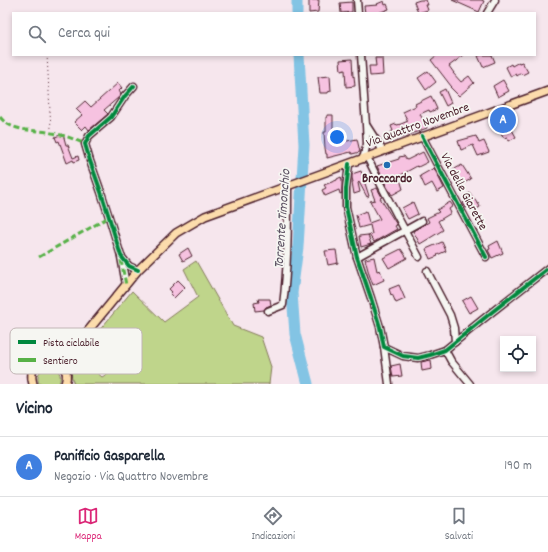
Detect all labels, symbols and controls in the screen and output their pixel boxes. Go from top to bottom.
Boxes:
search box [12,12,536,56]
icon: search [26,23,48,45]
text: Cerca qui [58,23,110,45]
street label: Via Quattro Novembre [364,98,473,154]
pin: A [490,105,516,135]
your location [327,127,347,147]
street label: Via delle Giarette [435,150,492,234]
marker: Broccardo [382,160,392,170]
water label: Torrente Timonchio [270,168,296,269]
place label: Broccardo [362,170,412,189]
legend [10,328,142,374]
text: Pista ciclabile [43,336,99,352]
map controls [500,336,536,372]
button: locate [500,336,536,372]
text: Sentiero [43,354,78,370]
text: Vicino [16,398,53,422]
text: Panificio Gasparella [54,446,165,468]
text: A [25,457,33,476]
text: 190 m [504,457,532,476]
text: Negozio · Via Quattro Novembre [54,468,208,487]
tab: Mappa [75,505,102,545]
tab: Indicazioni [252,505,295,545]
tab: Salvati [445,505,473,545]

